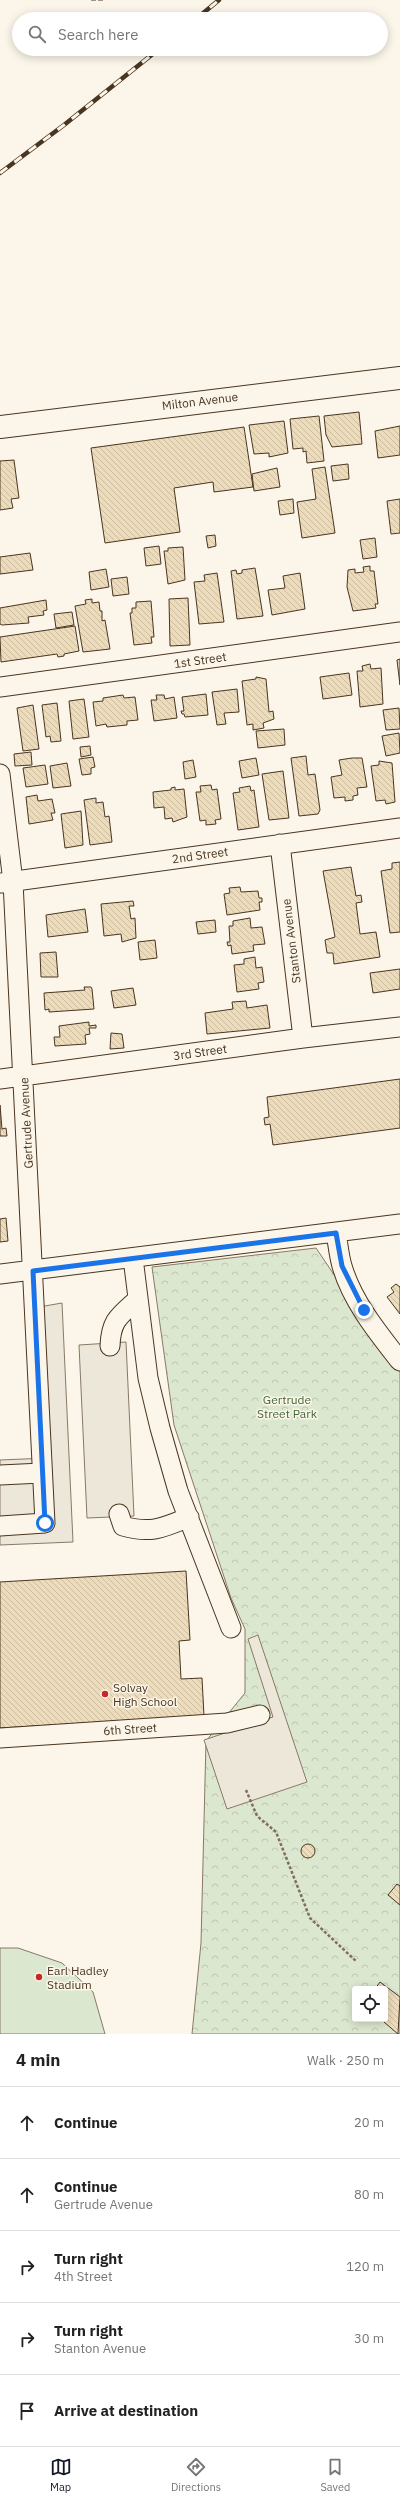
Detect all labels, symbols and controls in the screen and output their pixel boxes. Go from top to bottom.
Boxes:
search box [12,12,388,56]
icon: search [26,23,48,45]
text: Search here [58,25,138,44]
street label: Milton Avenue [161,389,239,413]
street label: 1st Street [173,649,227,671]
street label: 2nd Street [171,844,229,866]
street label: Stanton Avenue [278,897,304,984]
street label: 3rd Street [172,1041,228,1063]
street label: Gertrude Avenue [16,1077,36,1169]
route end [355,1301,373,1319]
park label: Gertrude Street Park [257,1392,318,1421]
route start [36,1514,54,1532]
place label: Solvay High School [113,1680,177,1709]
marker: Solvay High School [100,1689,110,1699]
street label: 6th Street [103,1720,157,1738]
place label: Earl Hadley Stadium [47,1963,109,1992]
marker: Earl Hadley Stadium [34,1972,44,1982]
map controls [352,1986,388,2022]
button: locate [352,1986,388,2022]
text: 4 min [16,2049,60,2071]
text: Walk · 250 m [307,2052,384,2069]
icon: ahead [16,2112,38,2134]
text: Continue [54,2113,118,2132]
text: 20 m [354,2114,384,2131]
text: Continue [54,2177,118,2196]
icon: ahead [16,2184,38,2206]
text: 80 m [354,2186,384,2203]
text: Gertrude Avenue [54,2196,153,2213]
text: Turn right [54,2249,123,2268]
icon: right [16,2256,38,2278]
text: 120 m [346,2258,384,2275]
text: 4th Street [54,2268,112,2285]
text: Turn right [54,2321,123,2340]
icon: right [16,2328,38,2350]
text: 30 m [354,2330,384,2347]
text: Stanton Avenue [54,2340,146,2357]
icon: arrive [16,2400,38,2422]
text: Arrive at destination [54,2401,198,2420]
tab: Map [50,2456,72,2494]
tab: Directions [171,2456,221,2494]
tab: Saved [320,2456,350,2494]

